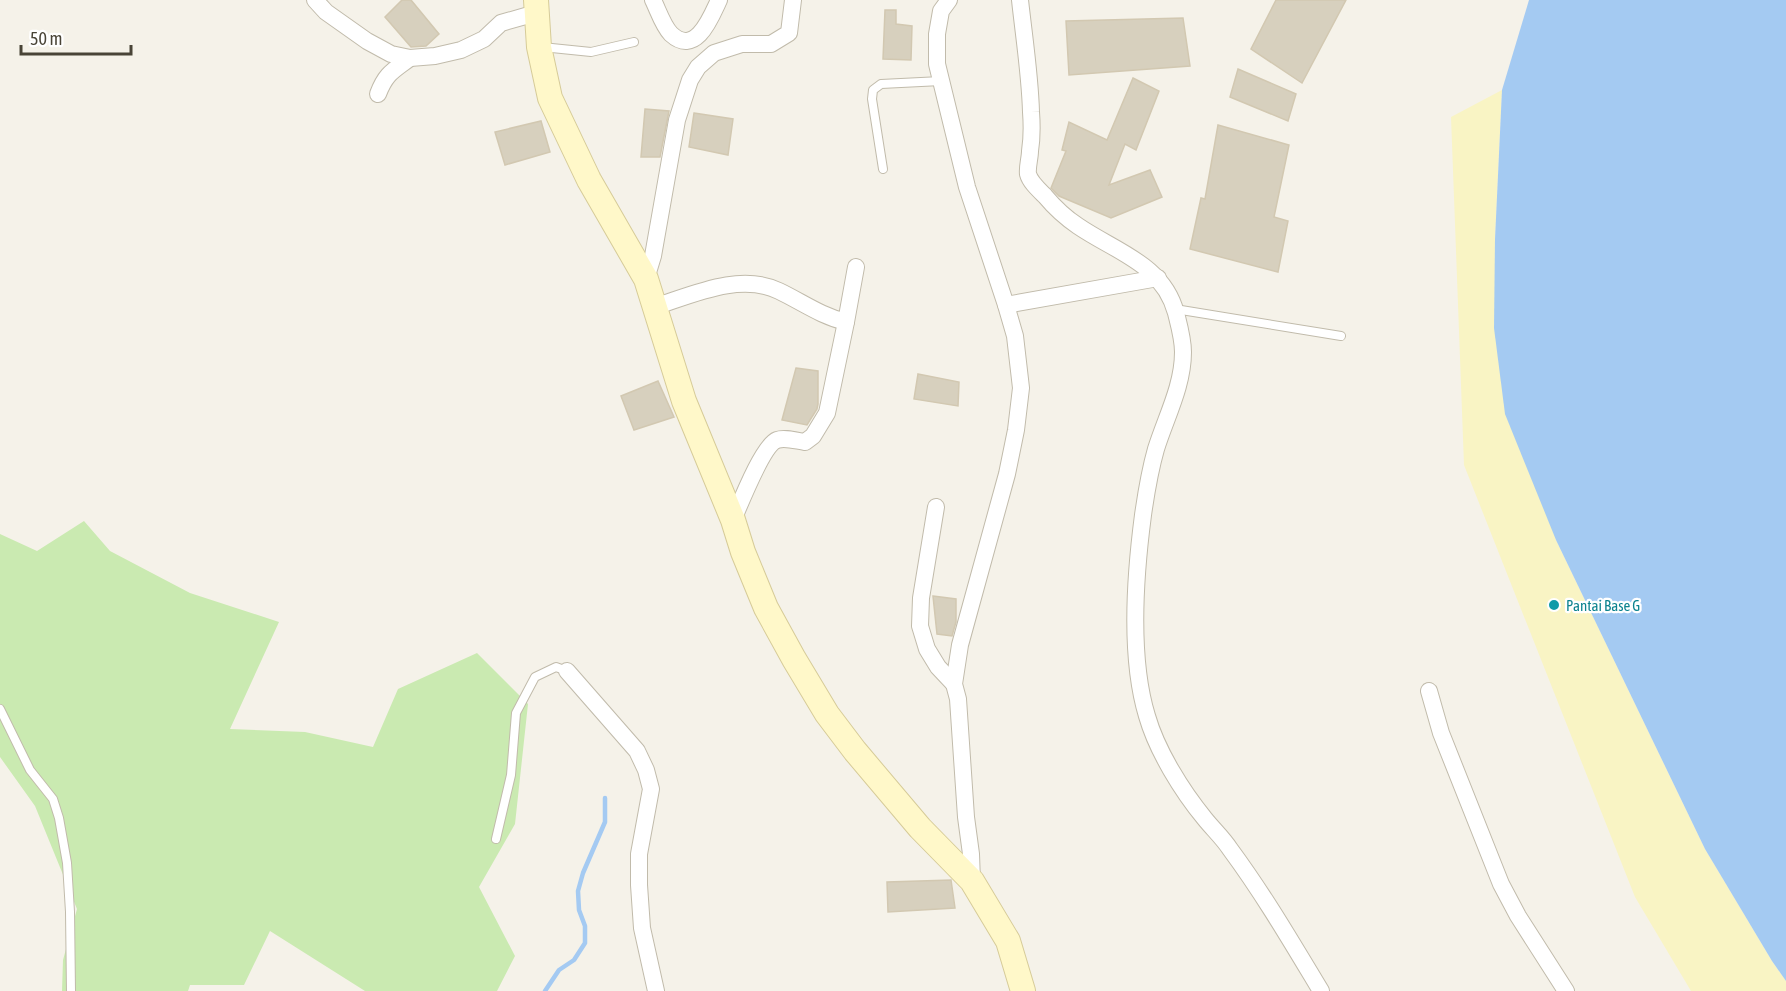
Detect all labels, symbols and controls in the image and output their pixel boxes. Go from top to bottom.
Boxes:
scale bar [21,18,130,56]
text: 50 m [30,28,62,49]
place label: Pantai Base G [1566,597,1640,614]
marker: Pantai Base G [1547,598,1561,612]

